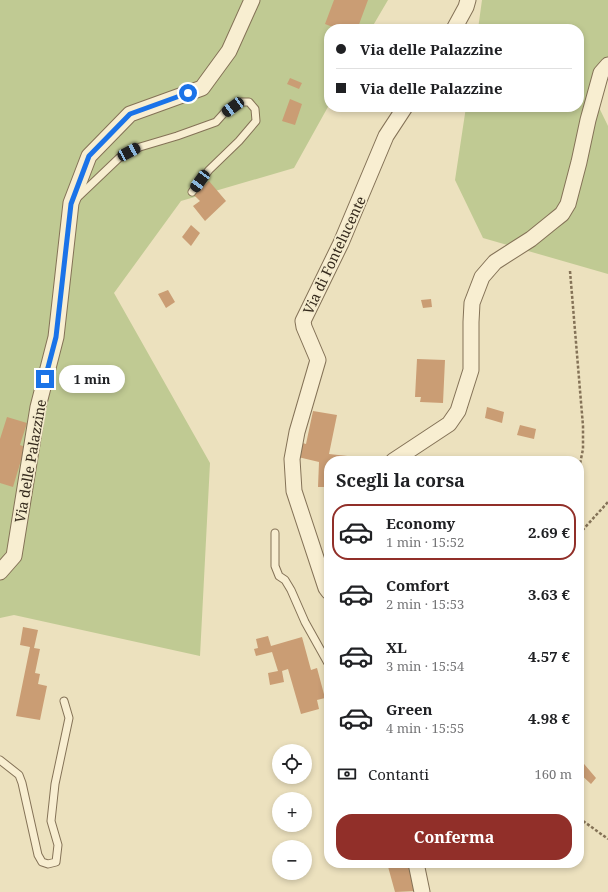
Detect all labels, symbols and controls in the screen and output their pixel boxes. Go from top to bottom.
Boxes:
text: Via delle Palazzine [360,39,503,59]
text: Via delle Palazzine [360,78,503,98]
route start [179,84,197,102]
car [220,95,246,119]
car [116,141,142,163]
car [188,168,212,194]
street label: Via di Fontelucente [298,193,370,317]
callout: 1 min [59,365,125,393]
route end [36,370,54,388]
text: 1 min [74,370,110,388]
street label: Via delle Palazzine [10,398,50,524]
text: Scegli la corsa [336,468,465,492]
text: Economy [386,513,455,533]
icon: car [338,514,374,550]
text: 2.69 € [528,522,570,542]
text: 1 min · 15:52 [386,533,464,551]
text: Comfort [386,575,449,595]
icon: car [338,576,374,612]
text: 3.63 € [528,584,570,604]
text: 2 min · 15:53 [386,595,464,613]
text: XL [386,637,407,657]
icon: car [338,638,374,674]
text: 4.57 € [528,646,570,666]
text: 3 min · 15:54 [386,657,464,675]
text: Green [386,699,433,719]
icon: car [338,700,374,736]
text: 4.98 € [528,708,570,728]
text: 4 min · 15:55 [386,719,464,737]
map controls [272,744,312,880]
button: locate [272,744,312,784]
icon: cash [336,763,358,785]
text: Contanti [368,764,429,784]
text: 160 m [535,765,572,783]
button: + [272,792,312,832]
button: Conferma [336,814,572,860]
button: − [272,840,312,880]

